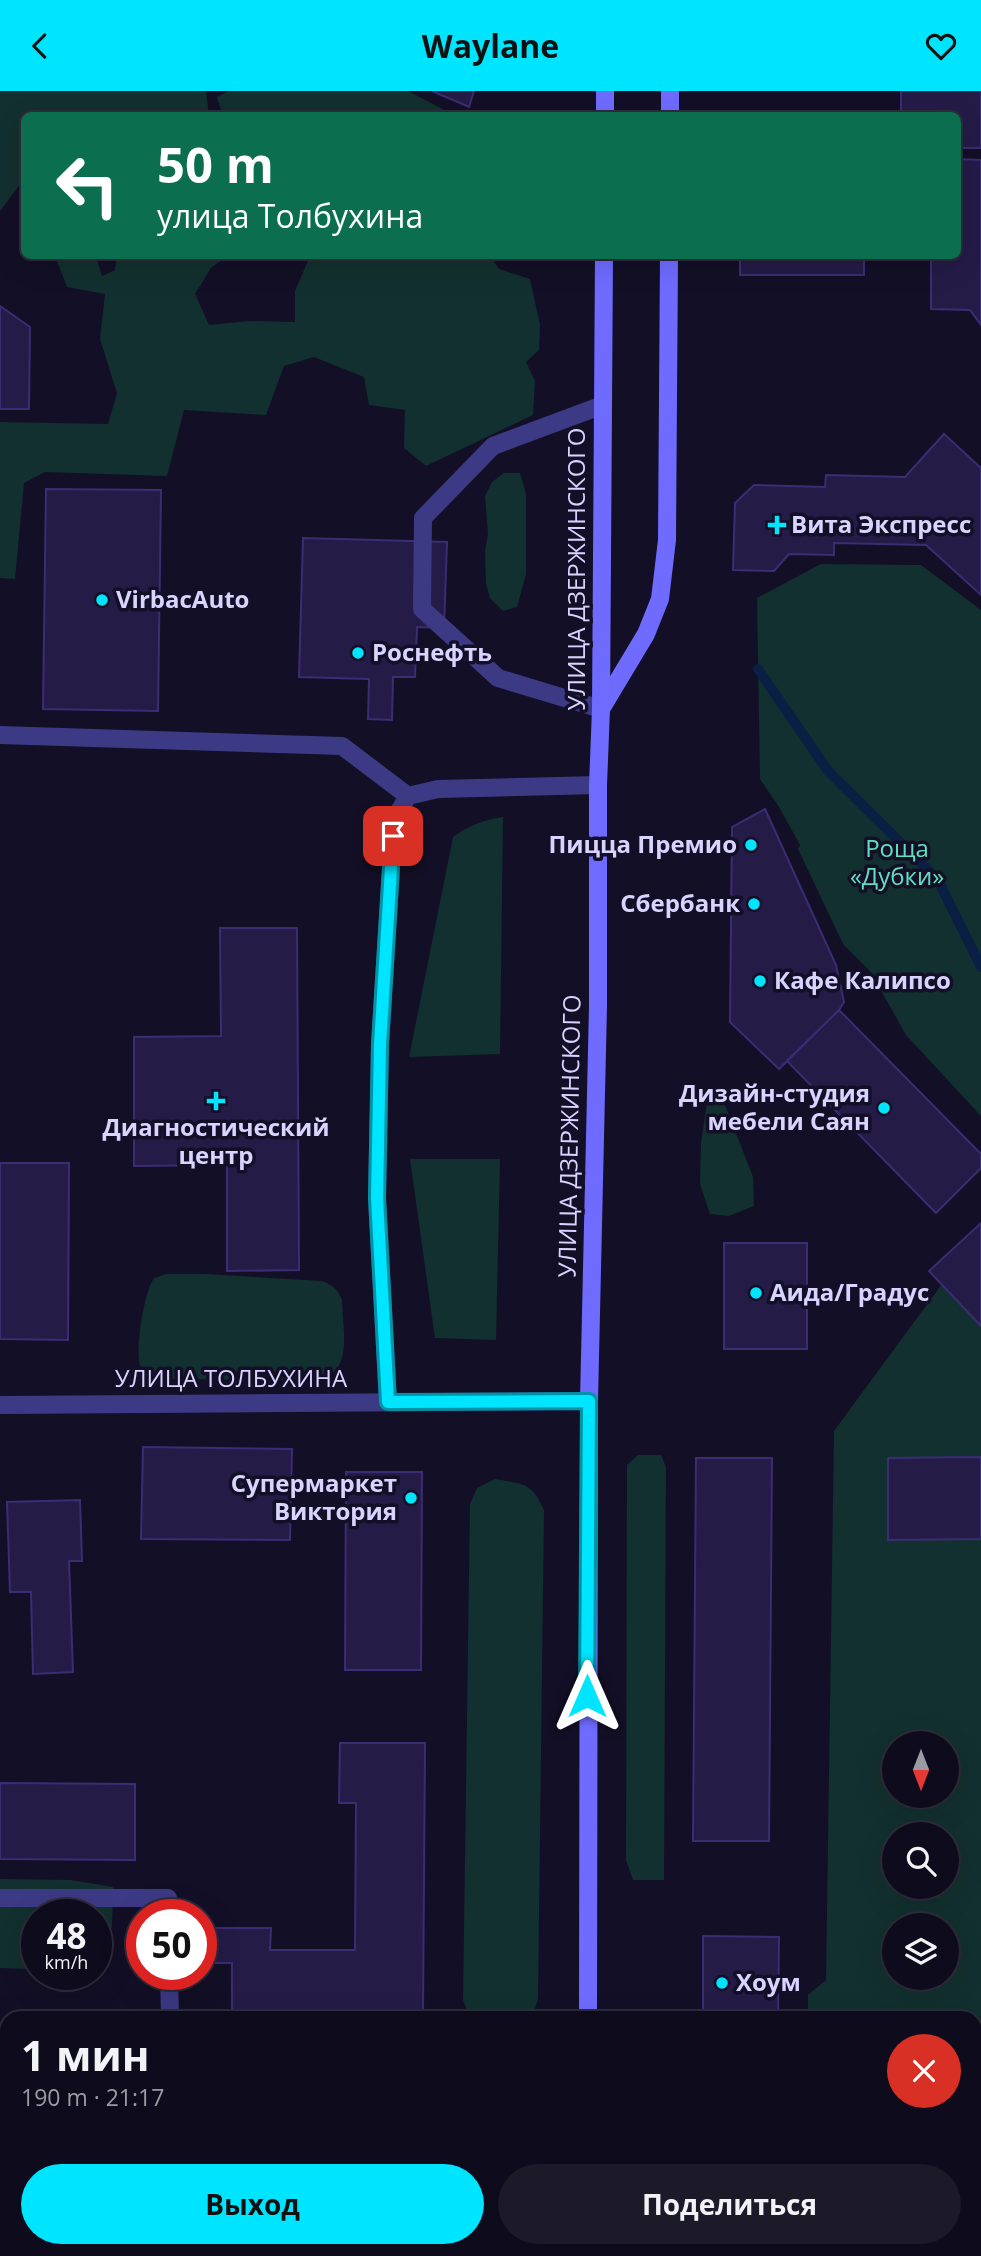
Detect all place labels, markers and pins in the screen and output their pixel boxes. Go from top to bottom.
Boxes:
place label: Вита Экспресс [791,507,971,540]
marker: Вита Экспресс [769,517,785,533]
place label: VirbacAuto [116,582,249,615]
marker: VirbacAuto [94,592,110,608]
place label: Роснефть [372,635,492,668]
marker: Роснефть [350,645,366,661]
pin [363,806,423,866]
place label: Пицца Премио [548,827,737,860]
marker: Пицца Премио [743,837,759,853]
place label: Сбербанк [620,886,740,919]
marker: Сбербанк [746,896,762,912]
place label: Кафе Калипсо [774,963,951,996]
marker: Кафе Калипсо [752,973,768,989]
place label: Дизайн-студия мебели Саян [679,1076,870,1137]
marker: Диагностический центр [206,1091,226,1111]
marker: Дизайн-студия мебели Саян [876,1100,892,1116]
place label: Диагностический центр [103,1110,329,1171]
place label: Аида/Градус [770,1275,929,1308]
marker: Аида/Градус [748,1285,764,1301]
place label: Супермаркет Виктория [231,1466,397,1527]
marker: Супермаркет Виктория [403,1490,419,1506]
place label: Хоум [736,1965,801,1998]
marker: Хоум [714,1975,730,1991]

